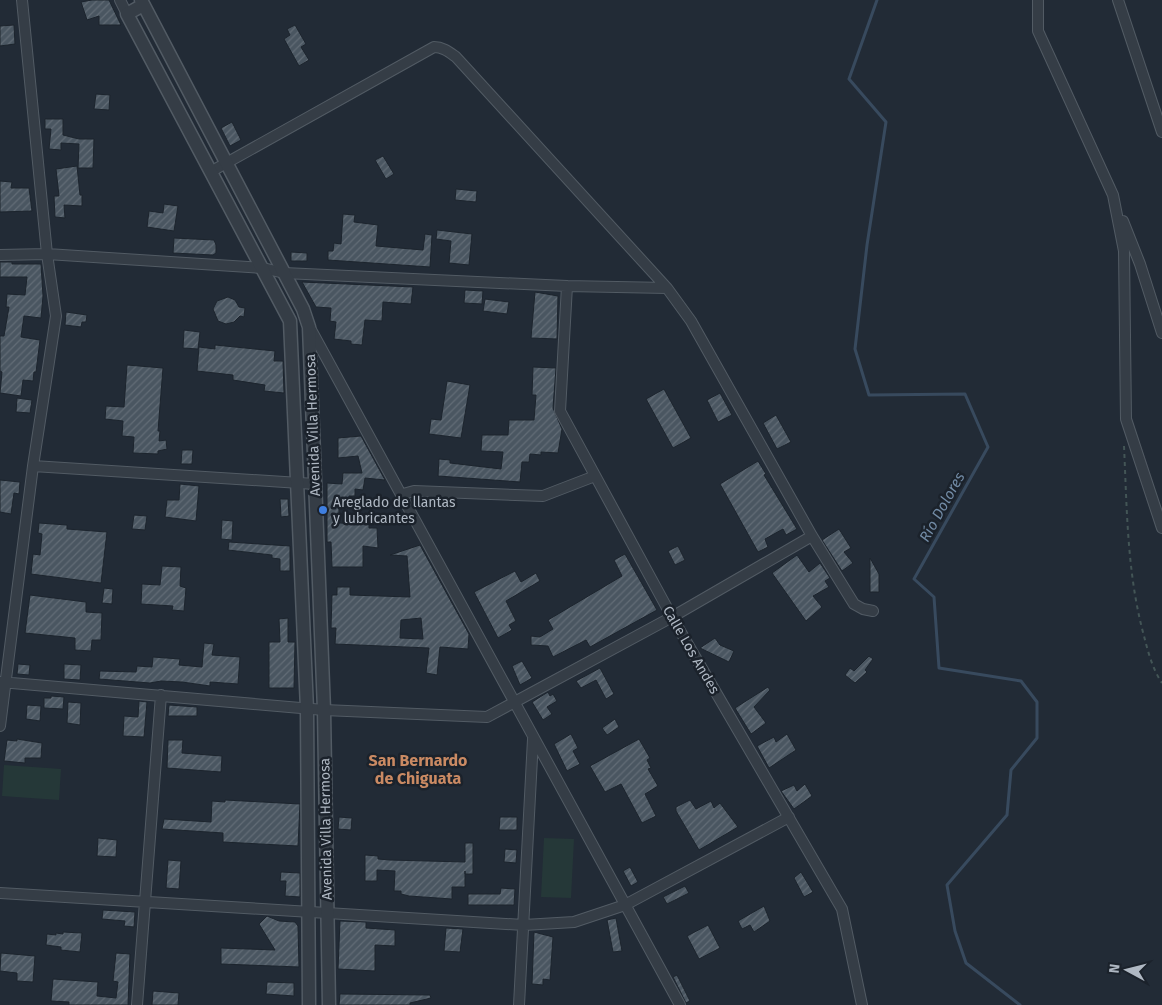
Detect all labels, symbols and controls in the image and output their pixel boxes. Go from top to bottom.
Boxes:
street label: Avenida Villa Hermosa [302,354,324,496]
water label: Río Dolores [916,469,969,545]
place label: Areglado de llantas y lubricantes [333,494,456,527]
marker: Areglado de llantas y lubricantes [317,504,329,516]
street label: Calle Los Andes [659,603,723,697]
district label: San Bernardo de Chiguata [369,751,467,788]
street label: Avenida Villa Hermosa [316,758,336,900]
north arrow [1102,945,1152,995]
text: N [1106,963,1124,974]

